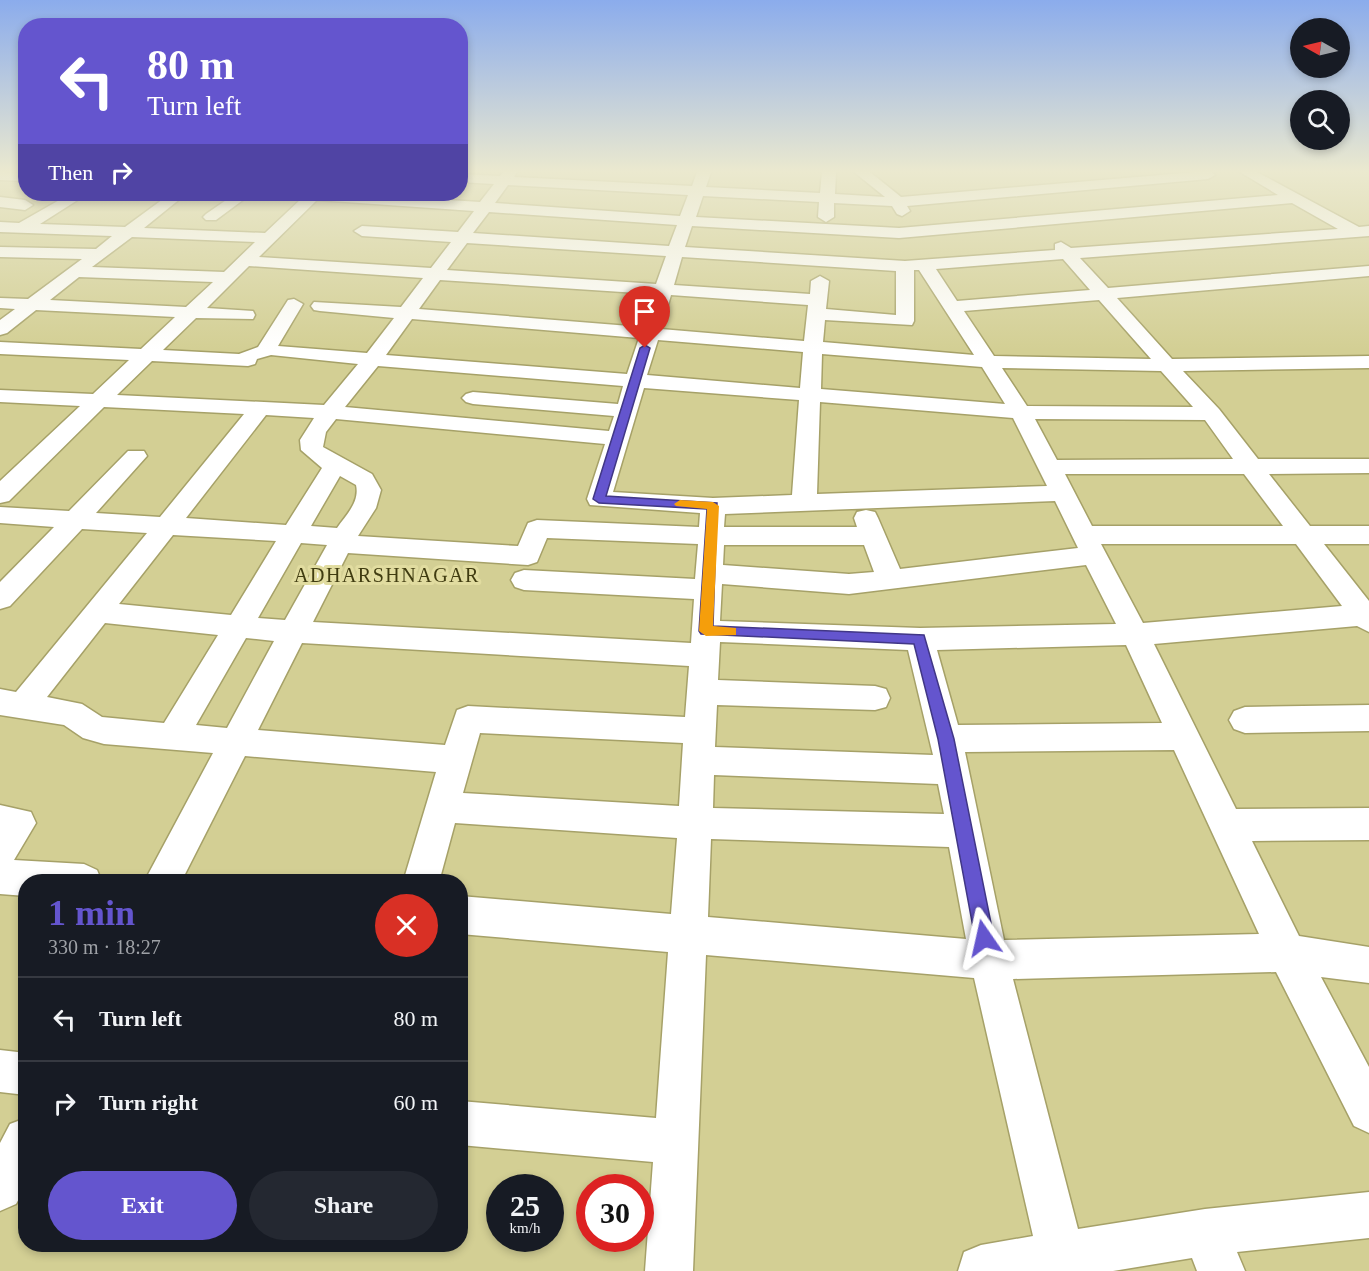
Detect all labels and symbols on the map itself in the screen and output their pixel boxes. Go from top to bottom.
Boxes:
north arrow [1290,18,1350,78]
pin [619,286,670,348]
district label: ADHARSHNAGAR [294,564,480,586]
position arrow [952,906,1016,970]
speed limit sign: 30 [576,1174,654,1252]

